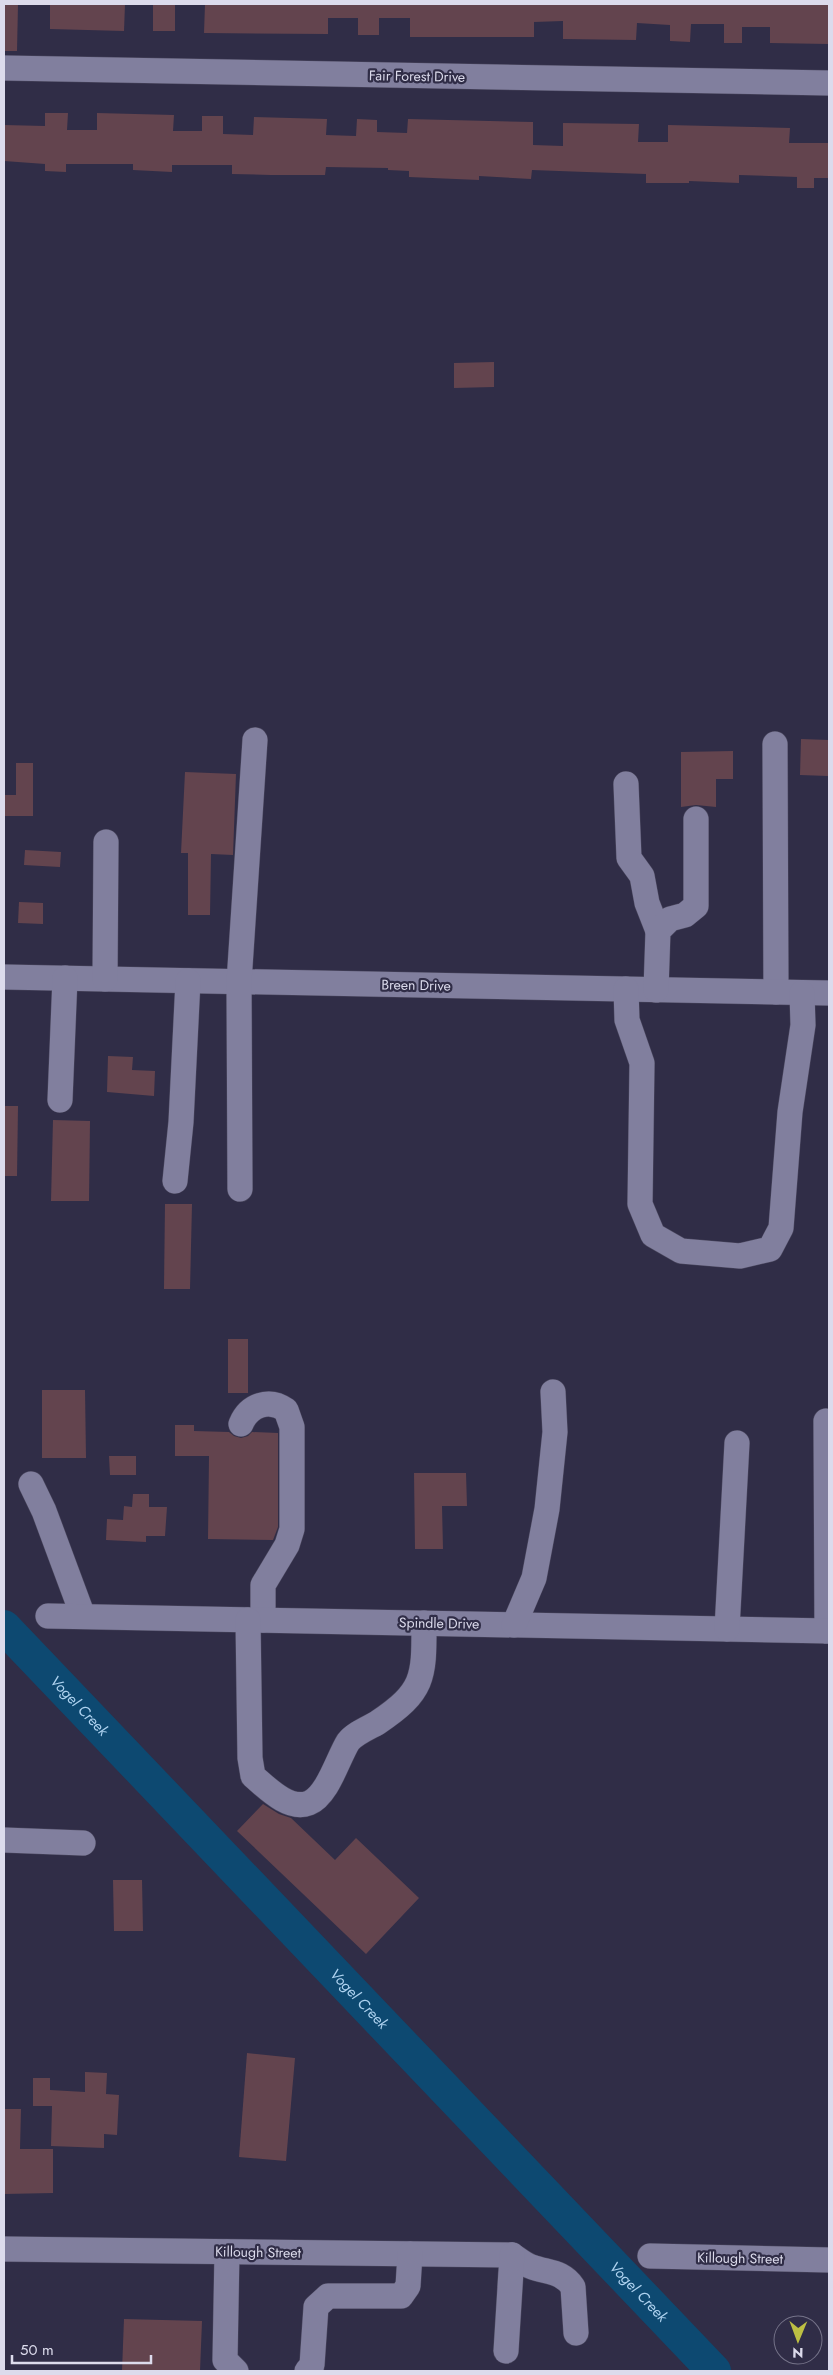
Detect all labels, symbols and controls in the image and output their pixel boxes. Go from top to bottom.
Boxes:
street label: Fair Forest Drive [369,65,465,87]
street label: Breen Drive [381,974,451,996]
street label: Spindle Drive [399,1612,479,1634]
water label: Vogel Creek [45,1671,114,1741]
water label: Vogel Creek [325,1964,394,2034]
street label: Killough Street [215,2241,302,2263]
street label: Killough Street [697,2247,784,2269]
water label: Vogel Creek [604,2257,673,2327]
north arrow [773,2315,823,2365]
scale bar [12,2332,151,2364]
text: 50 m [20,2339,54,2361]
text: N [792,2343,804,2363]

